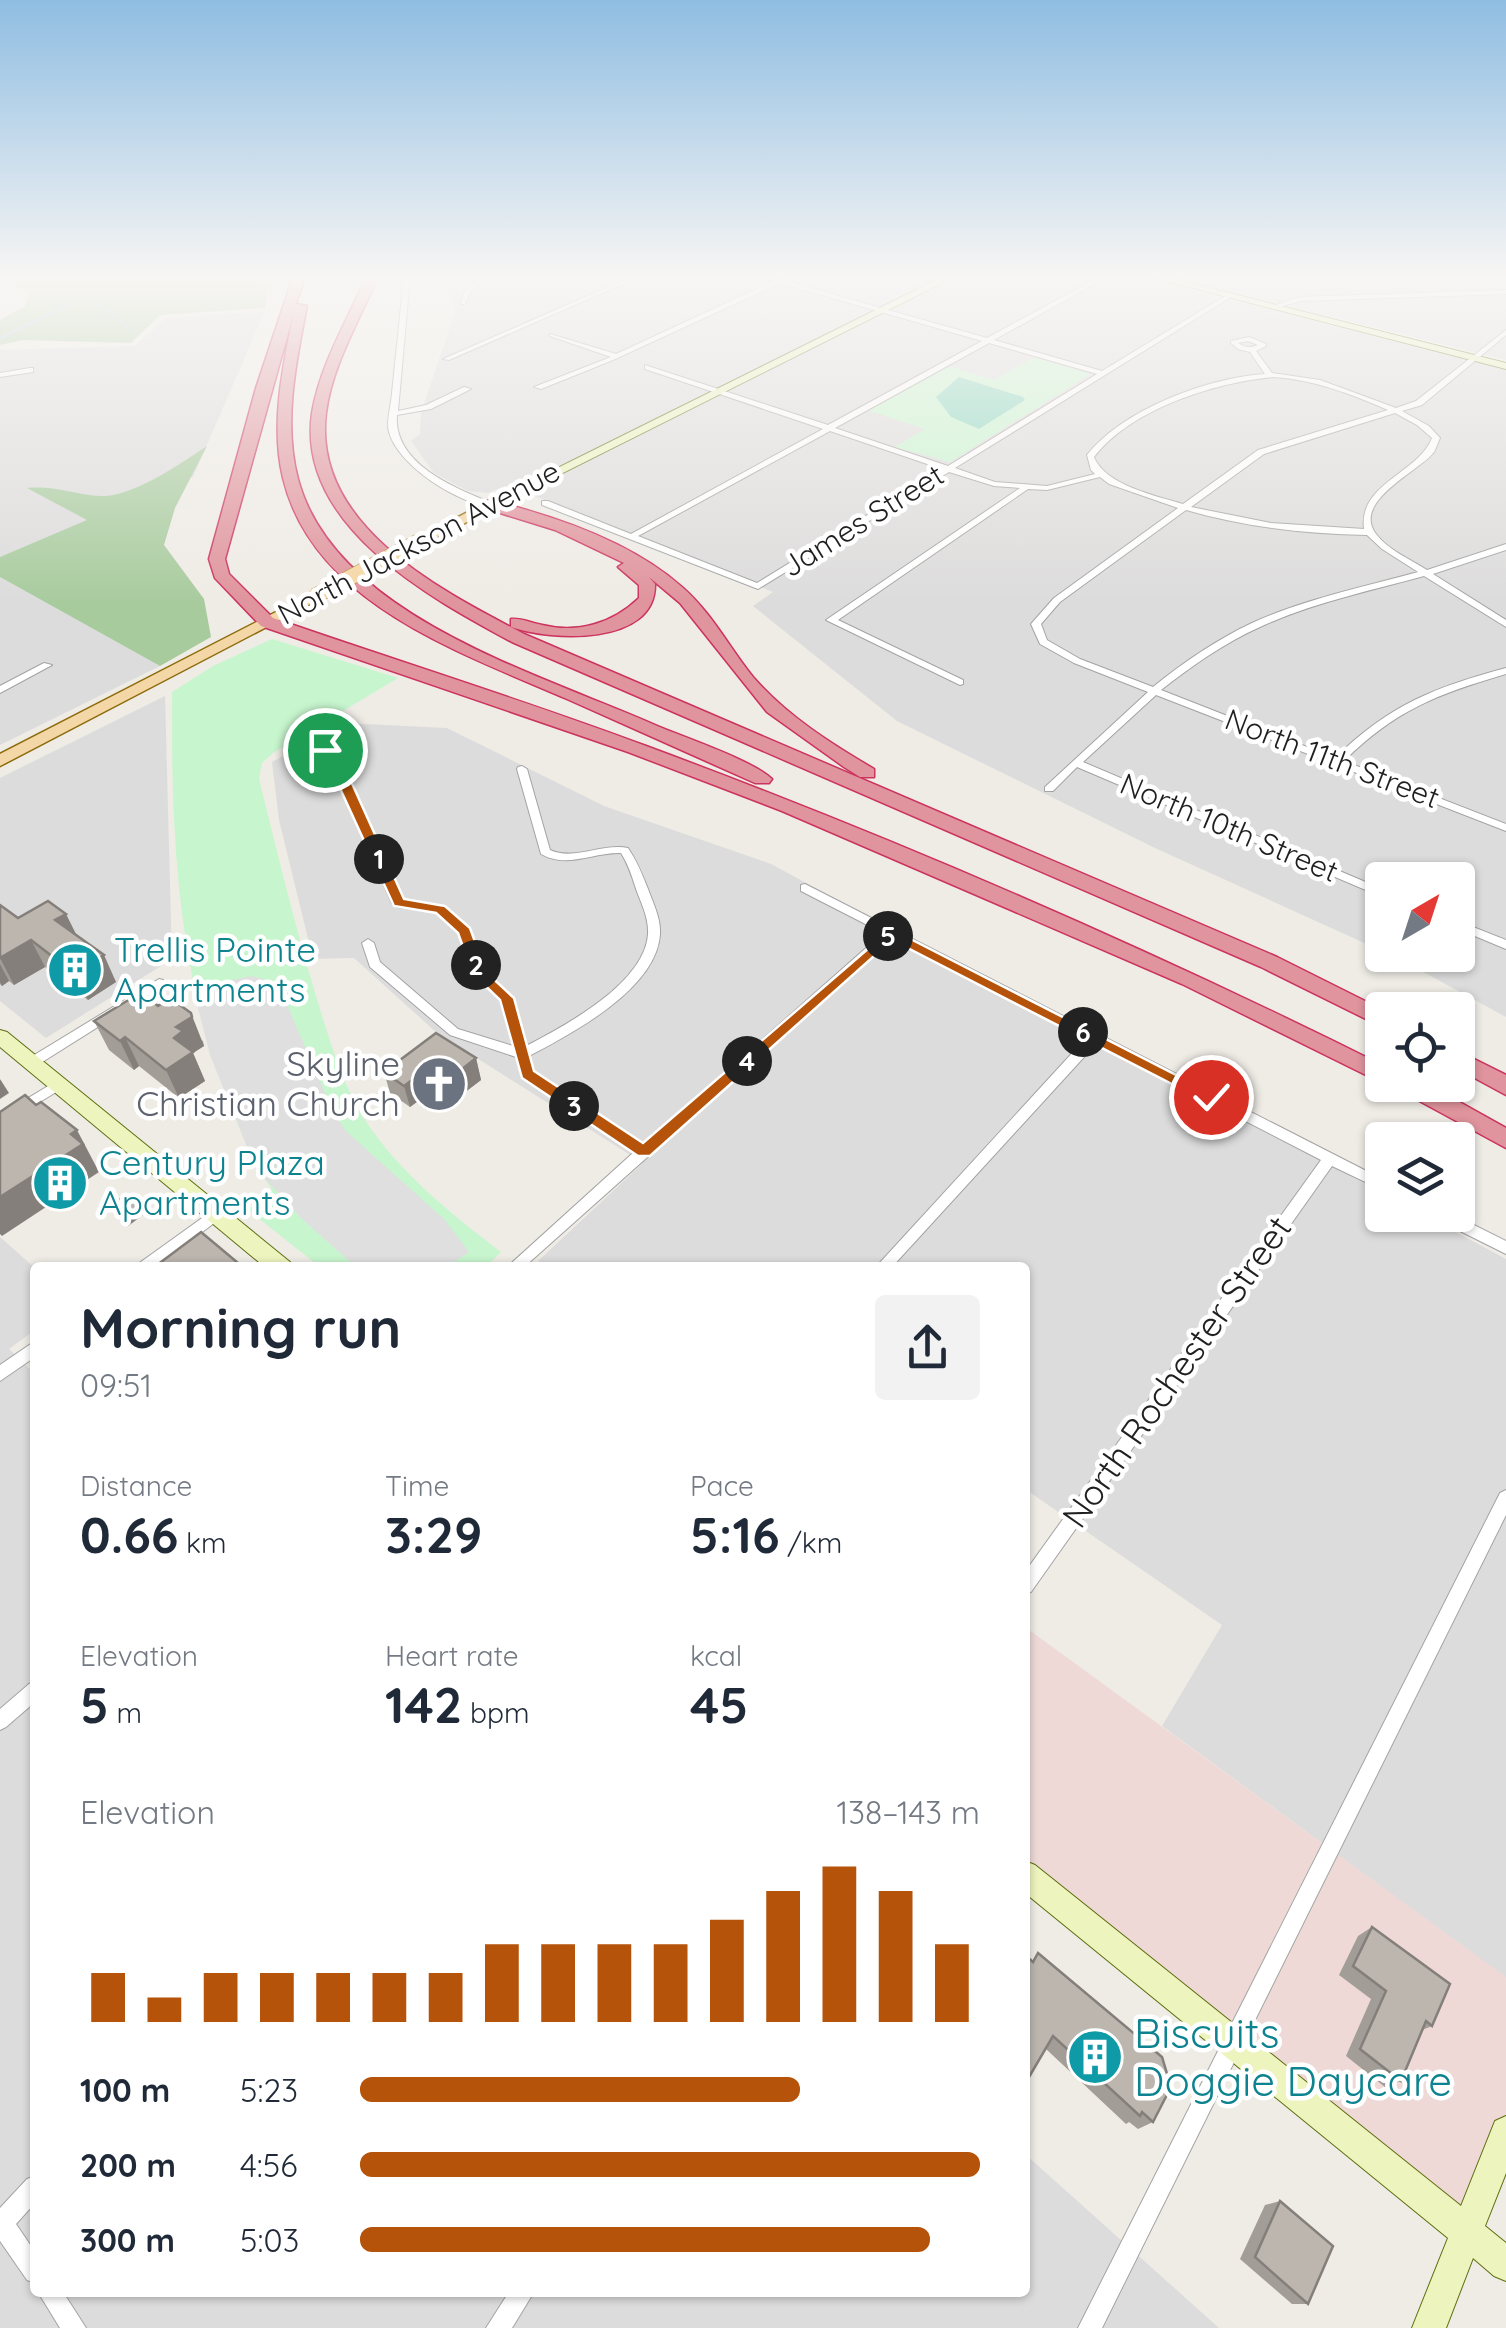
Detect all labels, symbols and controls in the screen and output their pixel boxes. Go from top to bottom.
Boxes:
street label: North Jackson Avenue [271,452,566,633]
street label: James Street [774,455,951,585]
street label: North 11th Street [1220,700,1445,816]
pin [283,708,368,793]
icon: arrive [298,723,353,778]
street label: North 10th Street [1115,764,1344,890]
pin: 1 [354,834,404,884]
text: 1 [374,841,384,876]
north arrow [1365,862,1475,972]
map controls [1365,862,1475,1232]
pin: 5 [863,911,913,961]
text: 5 [880,918,896,953]
place label: Trellis Pointe Apartments [114,927,316,1011]
building icon: Trellis Pointe Apartments [45,940,105,1000]
pin: 2 [451,940,501,990]
text: 2 [468,947,484,982]
button: locate [1365,992,1475,1102]
pin: 6 [1058,1007,1108,1057]
text: 6 [1075,1014,1091,1049]
pin: 4 [722,1036,772,1086]
place label: Skyline Christian Church [136,1041,400,1125]
text: 4 [739,1043,755,1078]
church icon: Skyline Christian Church [409,1054,469,1114]
pin [1169,1055,1254,1140]
icon: check [1184,1070,1239,1125]
pin: 3 [549,1081,599,1131]
text: 3 [566,1088,582,1123]
button: layers [1365,1122,1475,1232]
place label: Century Plaza Apartments [99,1140,325,1224]
building icon: Century Plaza Apartments [30,1153,90,1213]
street label: North Rochester Street [1052,1207,1300,1536]
text: Morning run [80,1293,401,1362]
button: share [875,1295,980,1400]
text: 09:51 [80,1365,152,1405]
text: Distance [80,1468,192,1503]
text: Time [385,1468,449,1503]
text: Pace [690,1468,754,1503]
text: 0.66 [80,1503,178,1566]
text: 3:29 [385,1503,482,1566]
text: 5:16 [690,1503,780,1566]
text: km [178,1525,227,1560]
text: /km [780,1525,842,1560]
text: Elevation [80,1638,198,1673]
text: Heart rate [385,1638,519,1673]
text: kcal [690,1638,742,1673]
text: 5 [80,1673,109,1736]
text: 142 [385,1673,462,1736]
text: 45 [690,1673,748,1736]
text: m [109,1695,142,1730]
text: bpm [462,1695,529,1730]
text: Elevation [80,1792,215,1832]
text: 138–143 m [836,1792,980,1832]
place label: Biscuits Doggie Daycare [1134,2006,1452,2107]
building icon: Biscuits Doggie Daycare [1065,2027,1125,2087]
text: 100 m [80,2070,170,2110]
text: 5:23 [240,2070,298,2110]
text: 200 m [80,2145,176,2185]
text: 4:56 [240,2145,298,2185]
text: 300 m [80,2220,175,2260]
text: 5:03 [240,2220,299,2260]

